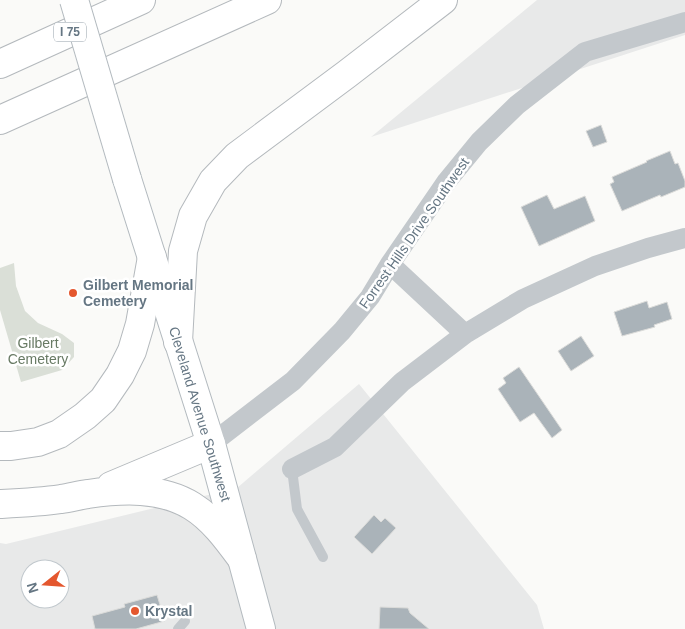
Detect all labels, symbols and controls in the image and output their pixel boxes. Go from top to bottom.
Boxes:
road number: I 75 [54,22,86,42]
street label: Forrest Hills Drive Southwest [356,154,472,312]
place label: Gilbert Memorial Cemetery [83,277,193,309]
marker: Gilbert Memorial Cemetery [67,287,79,299]
street label: Cleveland Avenue Southwest [166,325,234,503]
park label: Gilbert Cemetery [8,335,68,367]
north arrow [20,559,70,609]
text: N [23,581,42,595]
place label: Krystal [145,603,192,619]
marker: Krystal [129,605,141,617]

